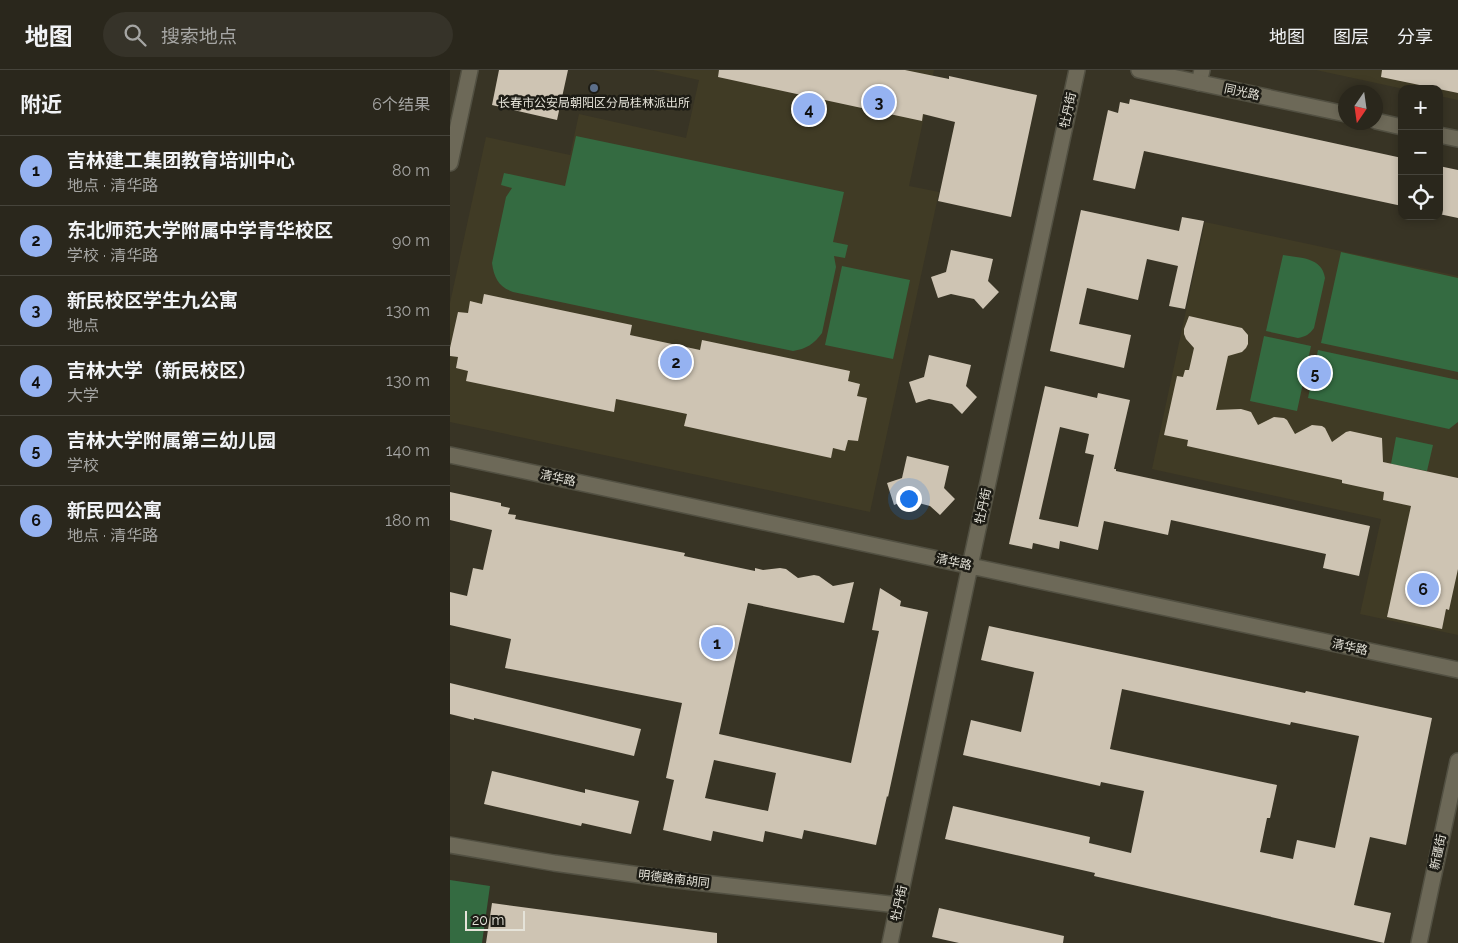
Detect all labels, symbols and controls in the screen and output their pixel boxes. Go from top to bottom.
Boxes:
search box [103,12,453,57]
icon: search [121,21,149,49]
text: 地图 [25,22,73,51]
text: 搜索地点 [161,25,237,47]
text: 地图 [1269,26,1305,47]
text: 图层 [1333,26,1369,47]
text: 分享 [1397,26,1433,47]
street label: 同光路 [1223,81,1261,103]
marker: 长春市公安局朝阳区分局桂林派出所 [588,82,600,94]
pin: 3 [863,83,895,121]
north arrow [1338,85,1383,130]
map controls [1398,85,1443,220]
button: + [1398,85,1443,130]
pin: 4 [793,90,825,128]
street label: 牡丹街 [1057,91,1079,129]
text: 附近 [20,92,62,117]
text: 6个结果 [372,95,430,114]
place label: 长春市公安局朝阳区分局桂林派出所 [498,96,690,110]
button: − [1398,130,1443,175]
text: 吉林建工集团教育培训中心 [67,149,295,171]
text: 1 [32,161,40,180]
text: 80 m [392,161,430,180]
button: locate [1398,175,1443,220]
text: 地点 · 清华路 [67,176,158,195]
text: 东北师范大学附属中学青华校区 [67,219,333,241]
text: 2 [31,231,41,250]
text: 90 m [392,231,430,250]
text: 学校 · 清华路 [67,246,158,265]
text: 新民校区学生九公寓 [67,289,238,311]
text: 3 [32,301,40,320]
text: 130 m [386,301,430,320]
text: 地点 [67,316,99,335]
pin: 2 [660,343,692,381]
pin: 5 [1299,354,1331,392]
text: 吉林大学（新民校区） [67,359,257,381]
text: 4 [31,371,41,390]
text: 130 m [386,371,430,390]
text: 大学 [67,386,99,405]
text: 吉林大学附属第三幼儿园 [67,429,276,451]
text: 5 [32,441,40,460]
text: 140 m [386,441,430,460]
text: 学校 [67,456,99,475]
street label: 清华路 [539,467,577,489]
your location [896,486,922,512]
street label: 牡丹街 [972,487,994,525]
text: 新民四公寓 [67,499,162,521]
text: 6 [31,511,41,530]
text: 180 m [385,511,430,530]
text: 地点 · 清华路 [67,526,158,545]
street label: 清华路 [935,551,973,573]
pin: 6 [1407,570,1439,608]
pin: 1 [701,624,733,662]
street label: 清华路 [1331,636,1369,658]
street label: 新疆街 [1427,833,1449,871]
street label: 明德路南胡同 [637,868,711,890]
street label: 牡丹街 [888,884,910,922]
scale bar [465,908,525,931]
text: 20 m [472,912,504,928]

